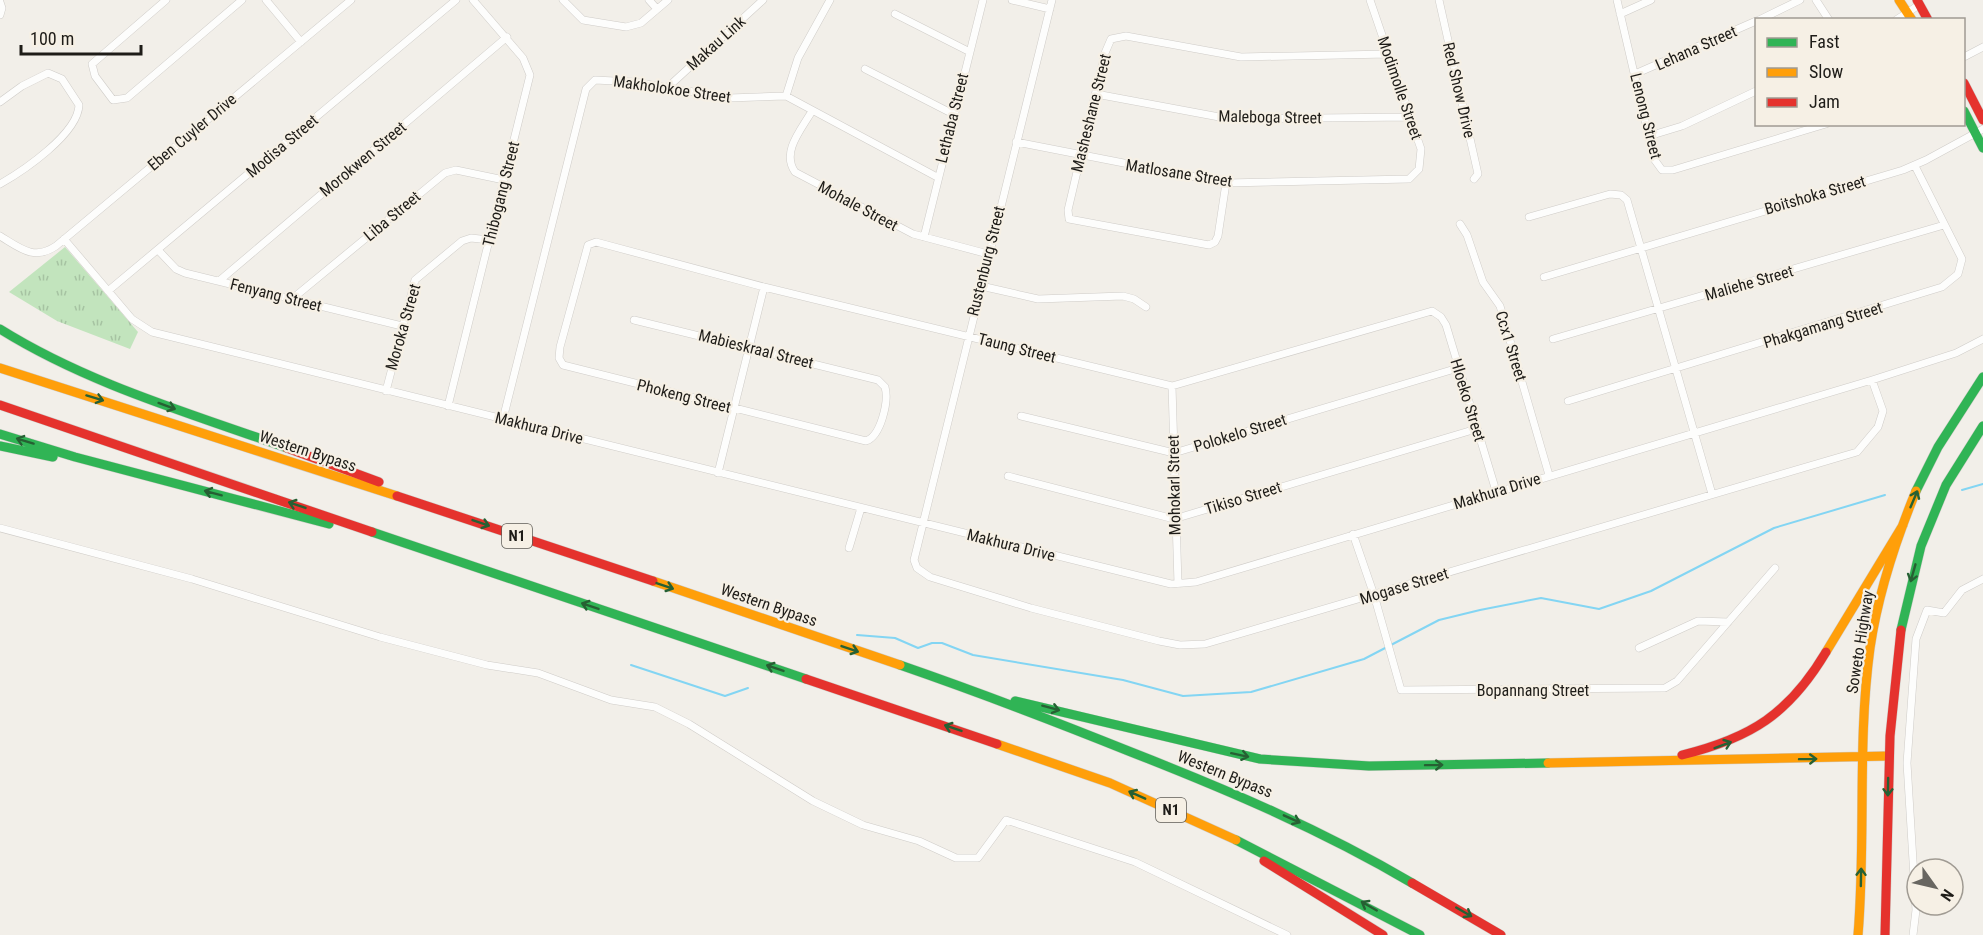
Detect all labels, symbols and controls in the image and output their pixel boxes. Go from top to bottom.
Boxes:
street label: Makau Link [683,11,750,74]
scale bar [21,18,141,56]
legend [1755,18,1965,126]
street label: Lehana Street [1652,22,1740,74]
text: 100 m [30,28,74,49]
text: Fast [1809,31,1840,52]
street label: Modimolle Street [1373,34,1427,142]
street label: Red Show Drive [1439,40,1479,140]
street label: Masheshane Street [1067,52,1115,174]
text: Slow [1809,61,1844,82]
street label: Makholokoe Street [612,71,732,107]
street label: Lethaba Street [932,71,972,165]
street label: Lenong Street [1626,71,1666,161]
street label: Eben Cuyler Drive [144,89,240,175]
text: Jam [1809,91,1840,112]
street label: Maleboga Street [1218,107,1322,127]
street label: Modisa Street [242,110,322,182]
street label: Morokwen Street [316,117,410,201]
street label: Thibogang Street [479,139,523,249]
street label: Matlosane Street [1124,155,1234,191]
street label: Boitshoka Street [1762,171,1868,219]
street label: Mohale Street [815,177,901,235]
street label: Liba Street [360,187,424,245]
street label: Rustenburg Street [963,204,1009,318]
street label: Maliehe Street [1703,261,1796,305]
street label: Fenyang Street [228,274,324,316]
street label: Moroka Street [382,281,424,372]
street label: Phakgamang Street [1761,298,1885,352]
street label: Ccx1 Street [1491,309,1531,384]
street label: Mabieskraal Street [696,326,816,373]
street label: Taung Street [976,329,1058,367]
street label: Hloeko Street [1446,356,1490,444]
street label: Phokeng Street [635,375,733,417]
one-way arrow [85,393,104,404]
one-way arrow [157,401,176,412]
street label: Makhura Drive [493,408,585,448]
street label: Polokelo Street [1191,410,1289,456]
street label: Western Bypass [257,426,359,476]
street label: Mohokarl Street [1164,434,1184,535]
one-way arrow [15,435,34,446]
street label: Makhura Drive [1451,469,1543,513]
street label: Tikiso Street [1202,477,1284,519]
one-way arrow [203,487,222,498]
one-way arrow [1909,491,1920,509]
one-way arrow [288,499,307,510]
one-way arrow [471,518,490,529]
road number: N1 [502,524,532,548]
street label: Makhura Drive [965,525,1057,565]
street label: Mogase Street [1357,563,1451,608]
one-way arrow [1907,563,1918,582]
street label: Western Bypass [718,580,820,630]
one-way arrow [655,581,674,592]
street label: Soweto Highway [1842,589,1878,695]
one-way arrow [581,599,600,610]
one-way arrow [840,644,859,655]
one-way arrow [766,661,785,672]
street label: Bopannang Street [1477,681,1589,700]
one-way arrow [1041,702,1060,714]
one-way arrow [944,722,963,733]
one-way arrow [1713,738,1732,749]
street label: Western Bypass [1175,746,1275,802]
one-way arrow [1229,750,1249,761]
one-way arrow [1798,753,1818,765]
one-way arrow [1423,759,1443,771]
one-way arrow [1882,776,1894,796]
one-way arrow [1128,788,1146,800]
road number: N1 [1156,798,1186,822]
one-way arrow [1283,814,1301,825]
north arrow [1905,857,1965,917]
one-way arrow [1855,867,1866,887]
text: N [1936,886,1958,904]
one-way arrow [1361,900,1378,912]
one-way arrow [1455,906,1472,918]

